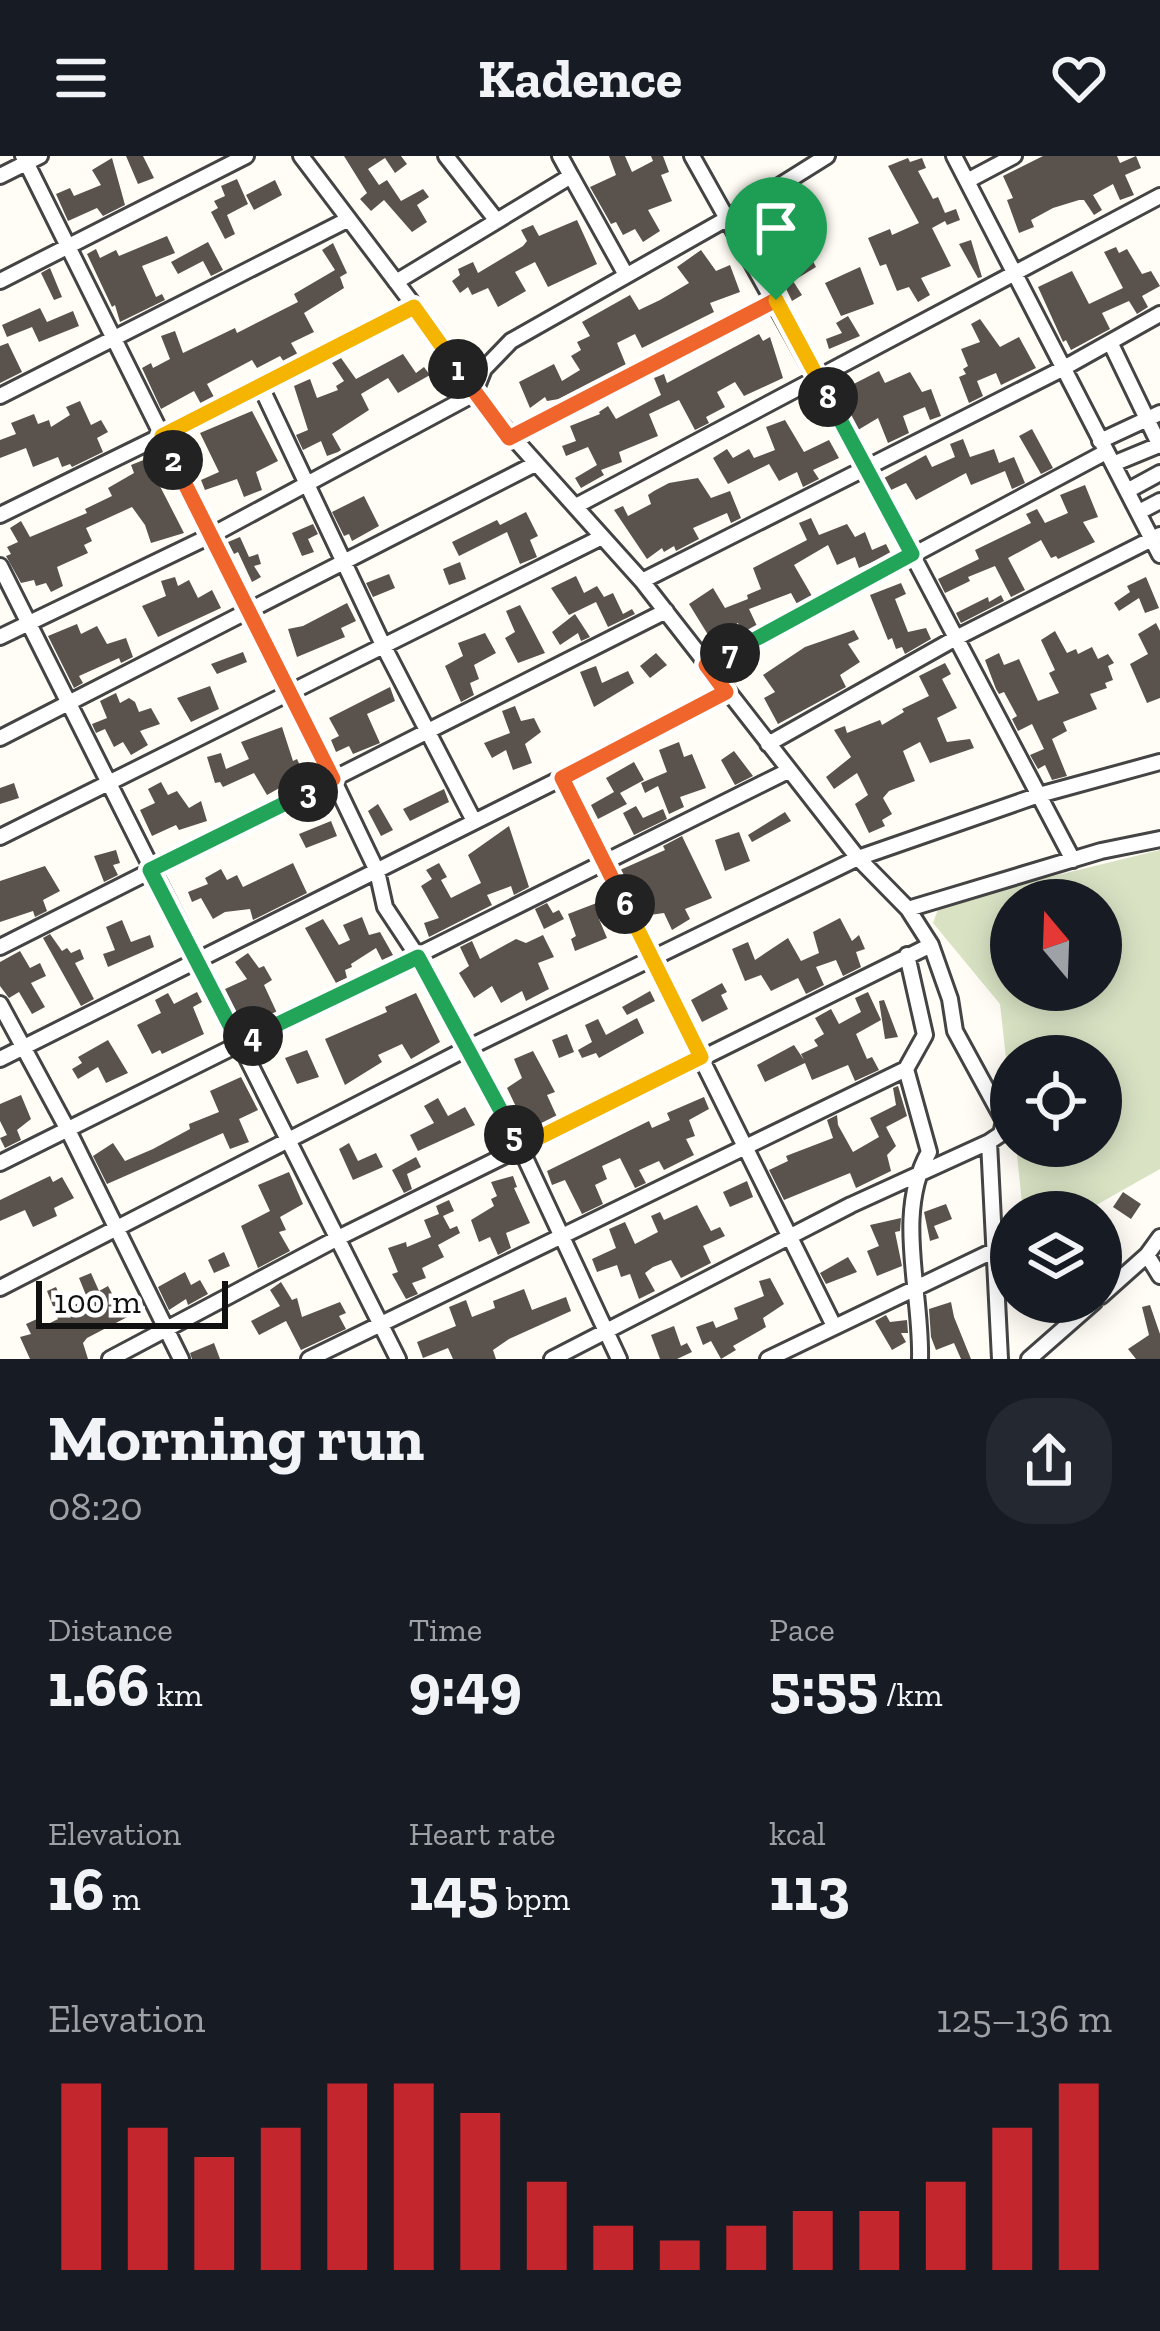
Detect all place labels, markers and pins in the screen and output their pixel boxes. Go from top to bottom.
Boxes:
pin [725,177,827,300]
pin: 1 [428,339,488,399]
pin: 8 [798,367,858,427]
pin: 2 [143,430,203,490]
pin: 7 [700,623,760,683]
pin: 3 [278,762,338,822]
pin: 6 [595,874,655,934]
pin: 4 [223,1006,283,1066]
pin: 5 [484,1105,544,1165]

